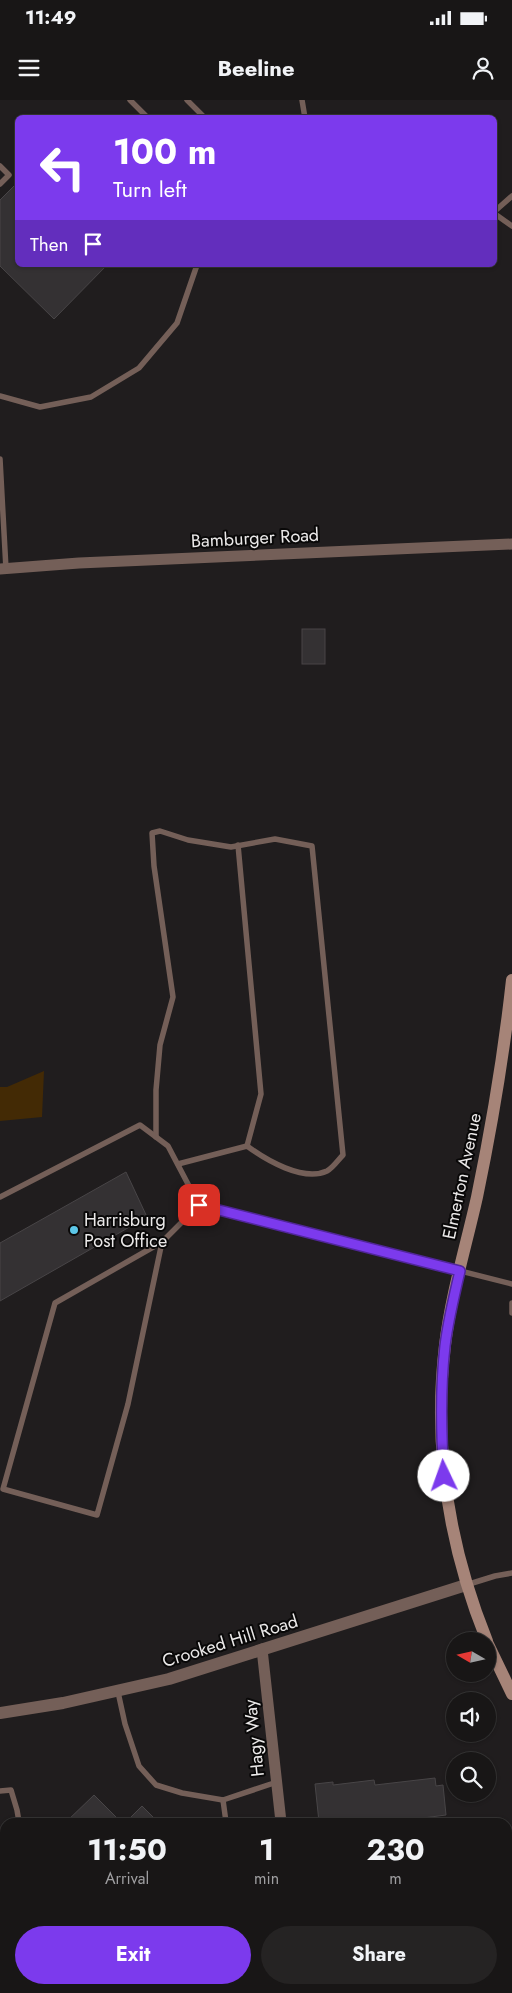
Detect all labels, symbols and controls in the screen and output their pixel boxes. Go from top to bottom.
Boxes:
text: 11:49 [25,4,76,31]
text: Beeline [217,52,295,84]
icon: menu [15,54,43,82]
icon: person [469,54,497,82]
text: 100 m [113,127,216,177]
icon: left [30,135,95,200]
text: Turn left [113,173,187,205]
icon: arrive [79,230,107,258]
text: Then [30,231,69,258]
street label: Bamburger Road [190,522,320,554]
street label: Elmerton Avenue [436,1110,488,1242]
pin [178,1184,220,1226]
icon: arrive [185,1191,213,1219]
place label: Harrisburg Post Office [84,1207,167,1254]
marker: Harrisburg Post Office [68,1224,80,1236]
position arrow [417,1449,469,1501]
street label: Crooked Hill Road [159,1608,301,1674]
north arrow [446,1632,496,1682]
map controls [446,1632,496,1802]
button: sound [446,1692,496,1742]
street label: Hagy Way [237,1698,271,1778]
button: search [446,1752,496,1802]
text: 11:50 [87,1828,167,1871]
text: 1 [259,1828,274,1871]
text: 230 [366,1828,425,1871]
text: Arrival [105,1867,149,1890]
text: min [254,1867,279,1890]
text: m [389,1867,402,1890]
button: Exit [15,1926,251,1984]
button: Share [261,1926,497,1984]

